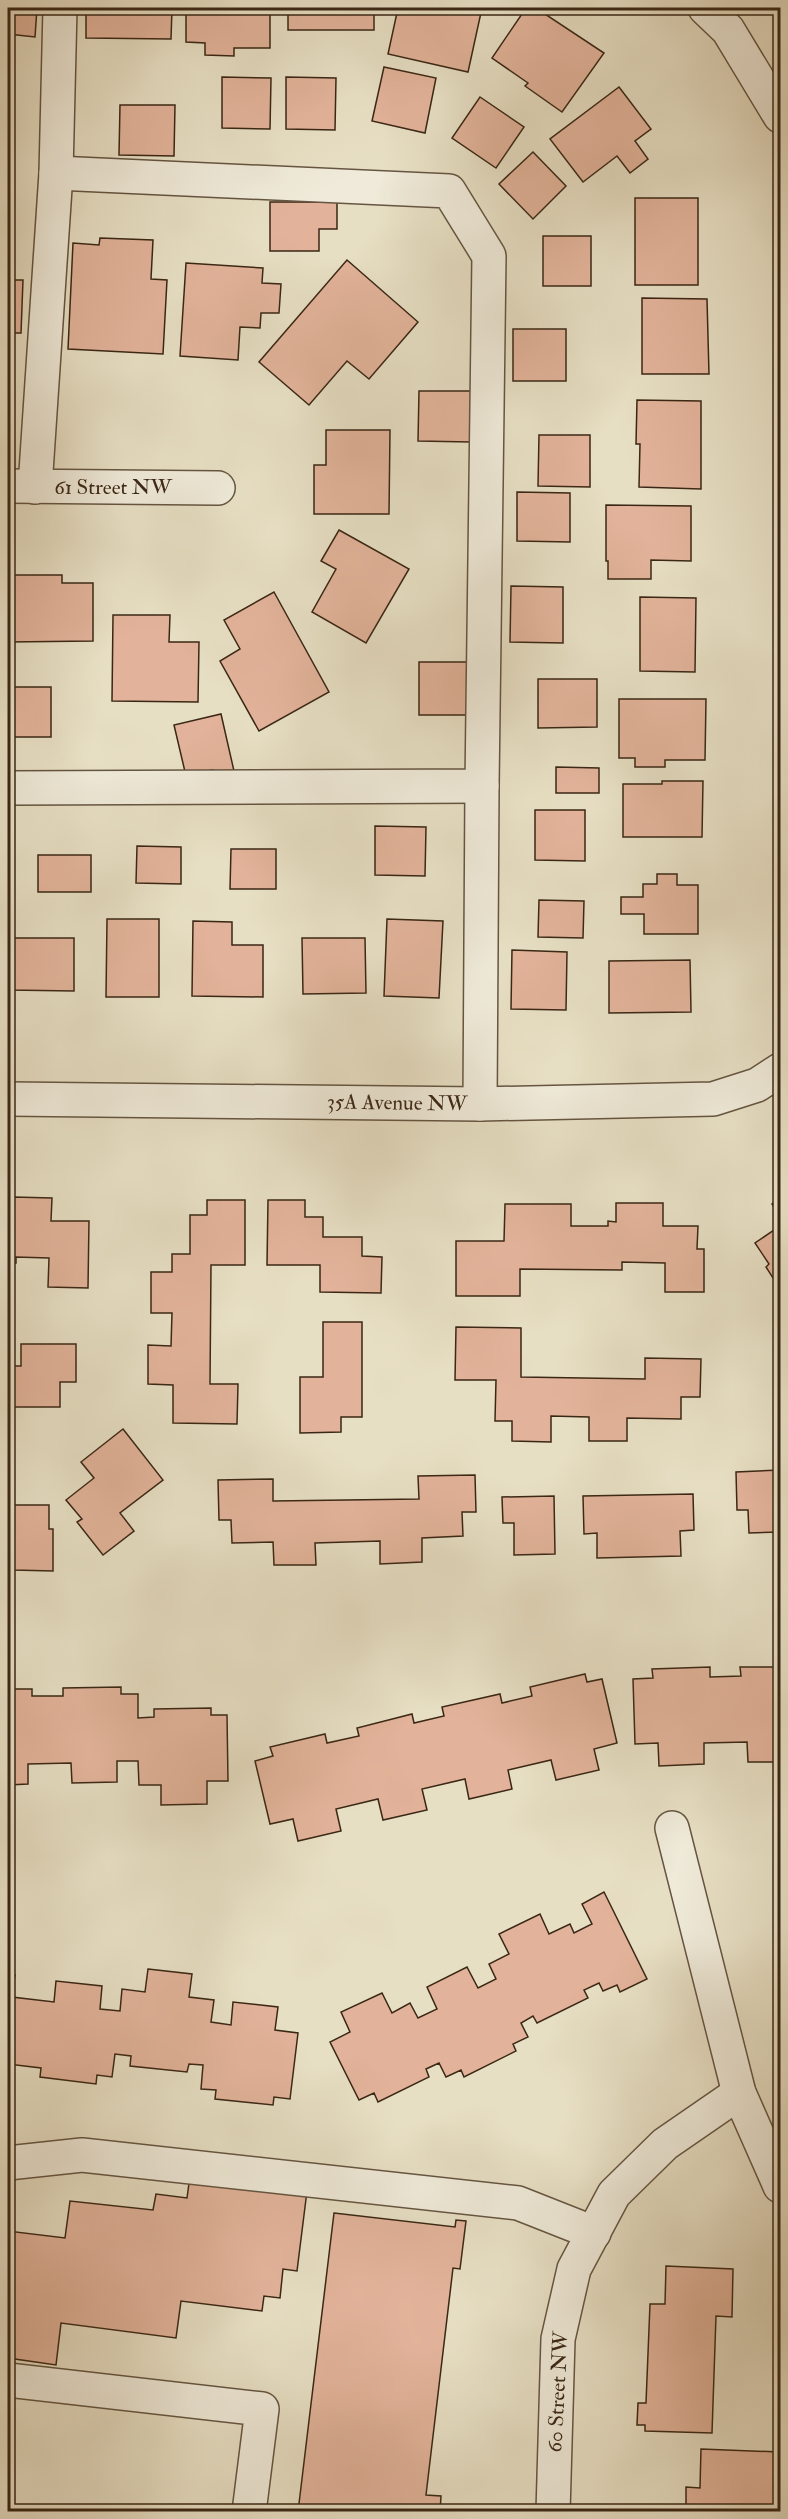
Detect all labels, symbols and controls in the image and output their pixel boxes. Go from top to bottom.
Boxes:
street label: 61 Street NW [54,474,172,501]
street label: 35A Avenue NW [327,1088,468,1118]
street label: 60 Street NW [541,2330,575,2453]

